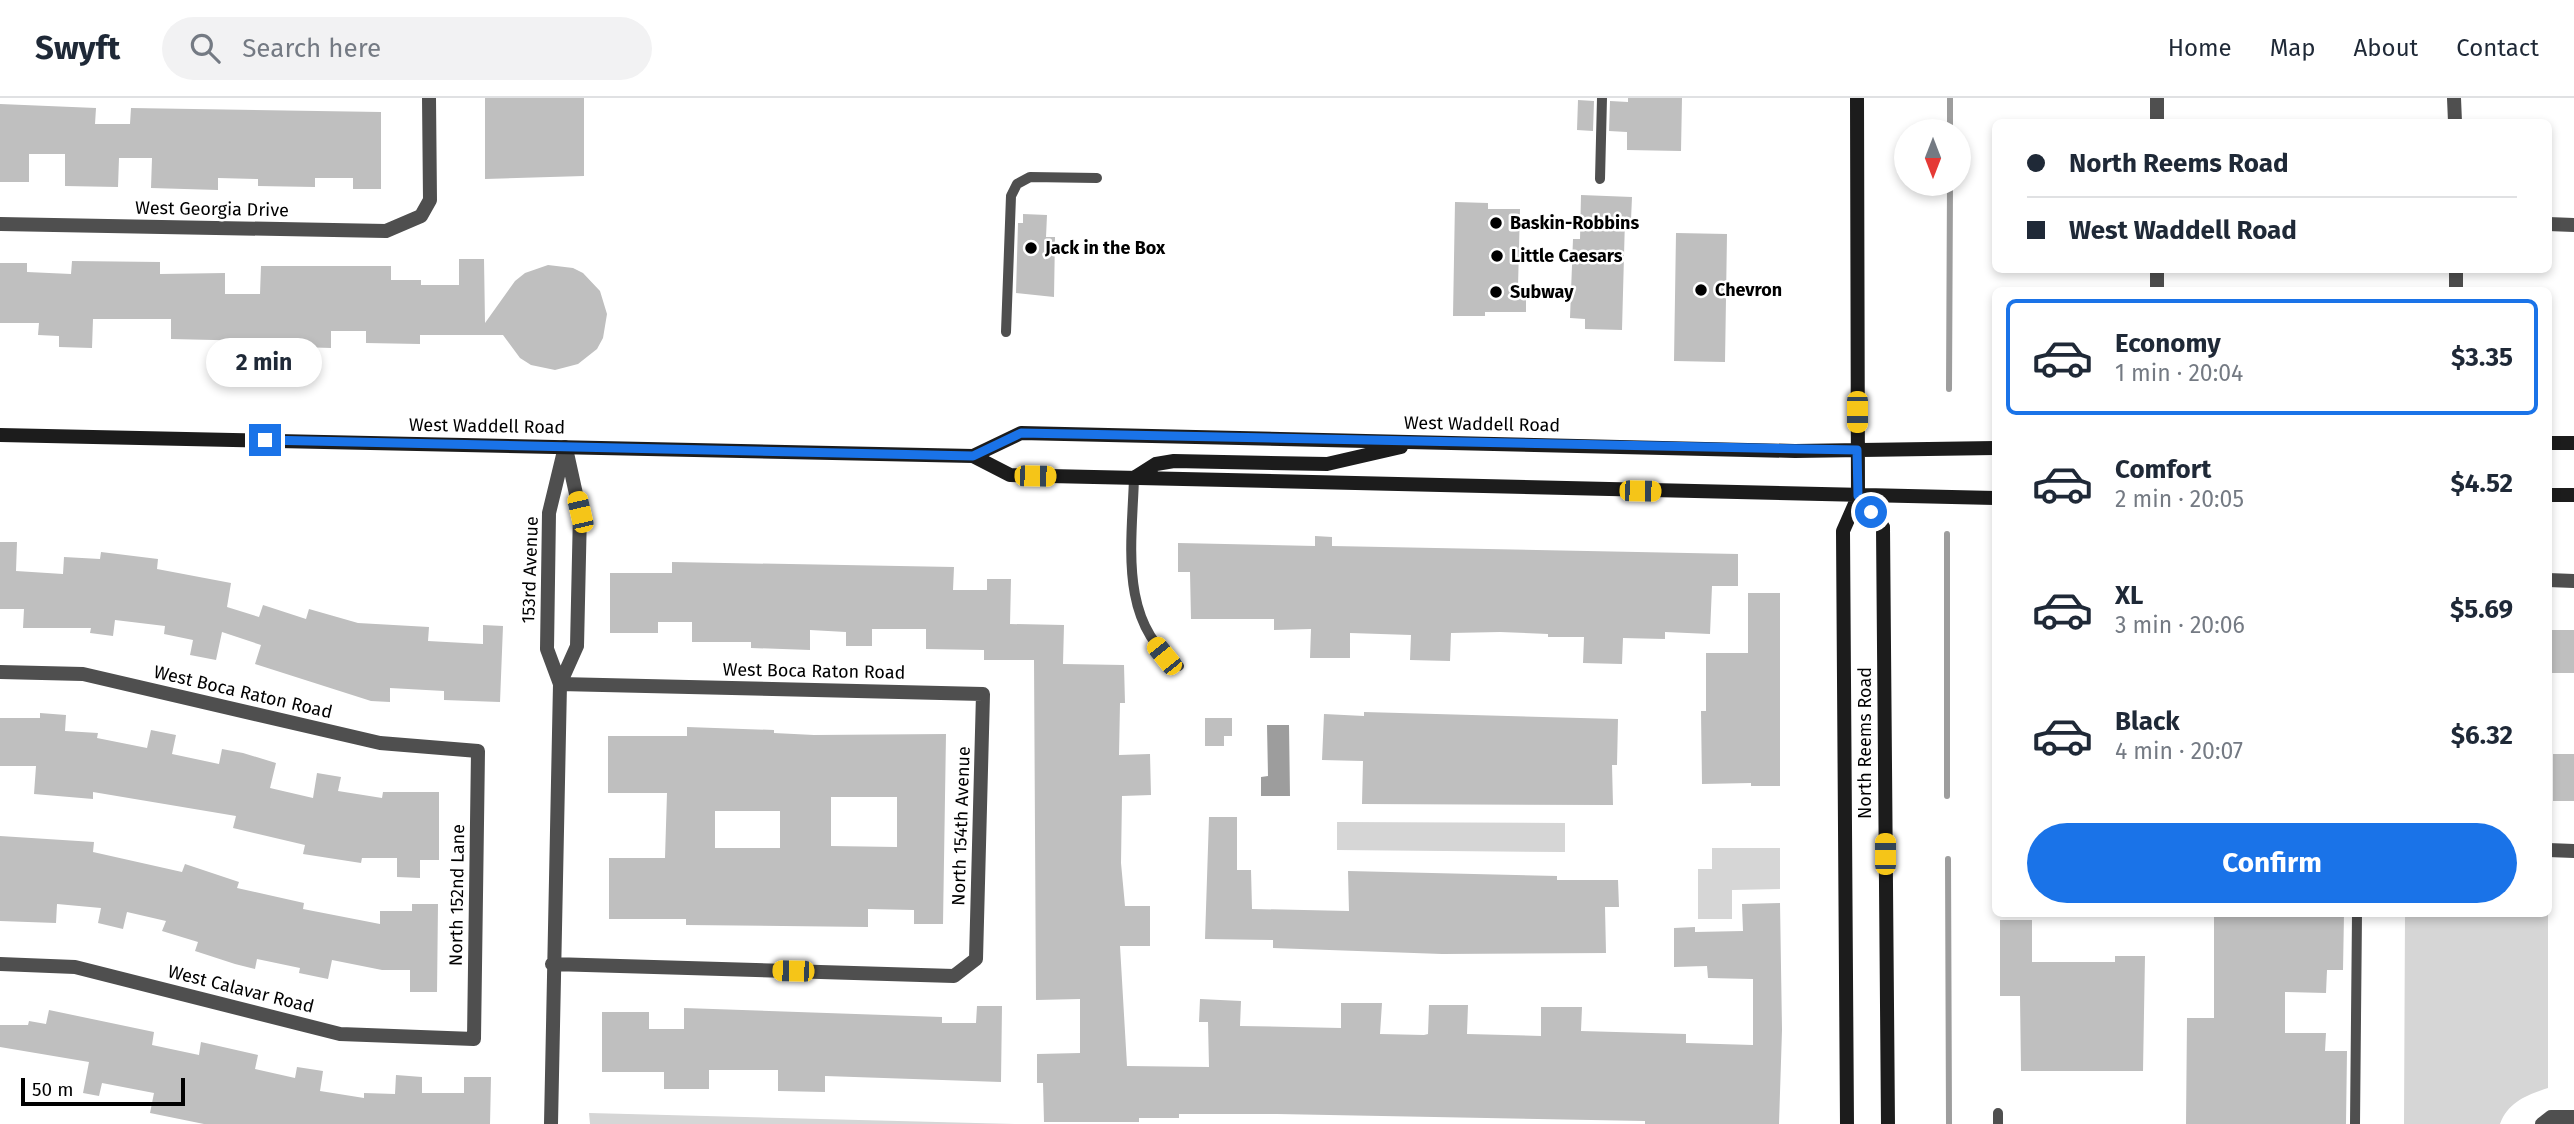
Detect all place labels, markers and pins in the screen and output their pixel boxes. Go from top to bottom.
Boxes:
place label: Baskin-Robbins [1510,212,1640,234]
marker: Baskin-Robbins [1488,215,1504,231]
place label: Jack in the Box [1044,237,1166,259]
marker: Jack in the Box [1023,240,1039,256]
place label: Little Caesars [1511,245,1623,267]
marker: Little Caesars [1489,248,1505,264]
place label: Chevron [1715,279,1782,301]
place label: Subway [1510,281,1574,303]
marker: Chevron [1693,282,1709,298]
marker: Subway [1488,284,1504,300]

